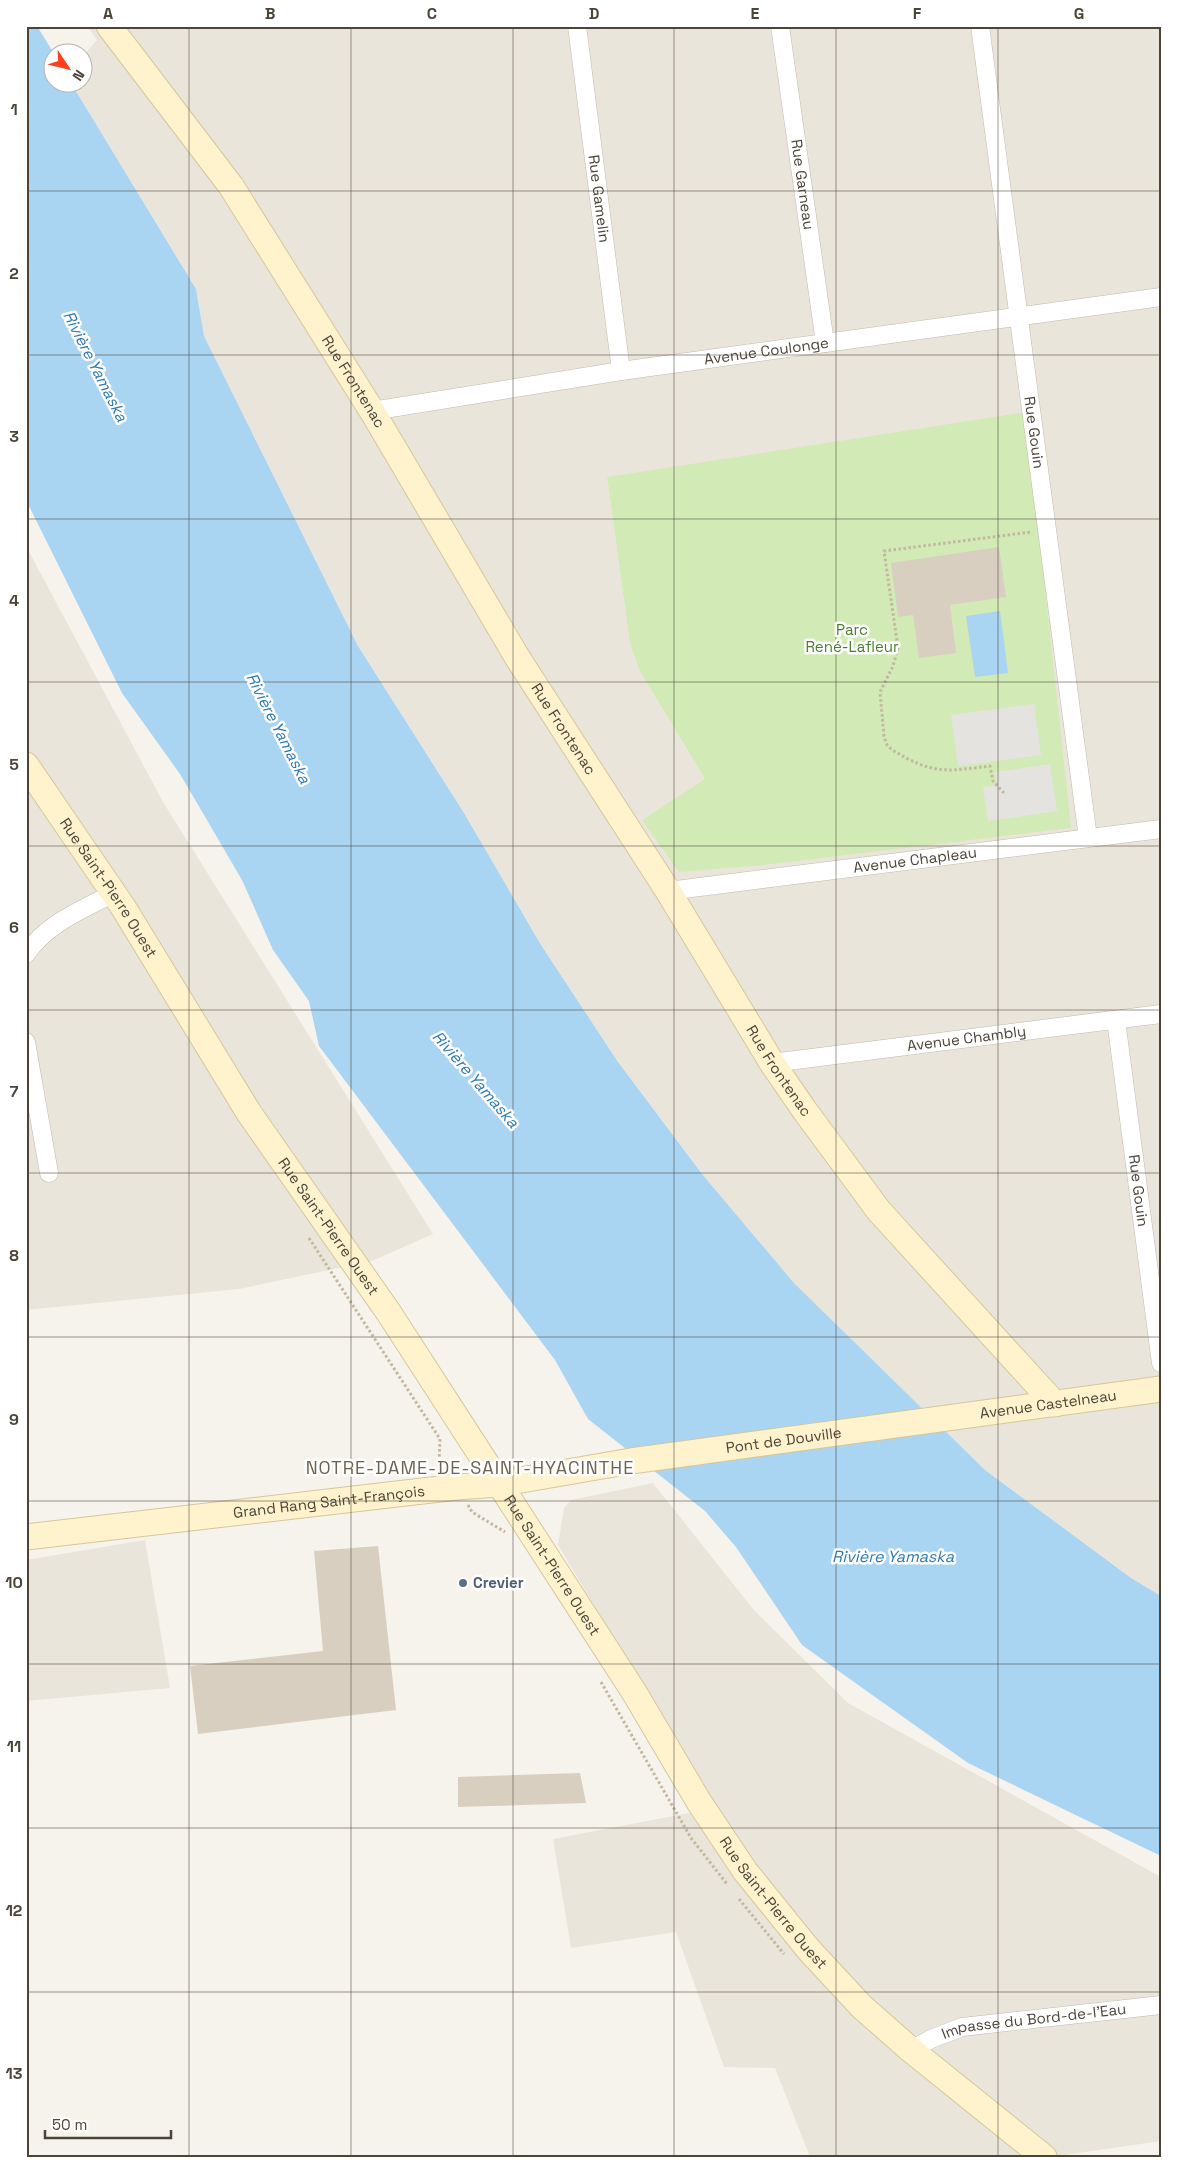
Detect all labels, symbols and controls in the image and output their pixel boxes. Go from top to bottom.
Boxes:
text: A [103,3,113,24]
text: B [265,3,275,24]
text: C [427,3,437,24]
text: D [589,3,599,24]
text: E [751,3,760,24]
text: F [913,3,922,24]
text: G [1074,3,1084,24]
north arrow [42,42,92,92]
text: N [69,66,89,84]
text: 1 [10,99,18,120]
street label: Rue Garneau [787,138,819,231]
street label: Rue Gamelin [584,154,615,244]
text: 2 [9,263,19,284]
water label: Rivière Yamaska [59,307,133,426]
street label: Rue Frontenac [318,332,390,431]
street label: Avenue Coulonge [703,333,830,369]
street label: Rue Gouin [1020,395,1049,470]
text: 3 [9,426,19,447]
text: 4 [9,590,19,611]
park label: Parc René-Lafleur [805,620,899,656]
water label: Rivière Yamaska [242,669,316,788]
street label: Rue Frontenac [527,679,600,778]
text: 5 [9,754,19,775]
street label: Rue Saint-Pierre Ouest [56,814,162,961]
street label: Avenue Chapleau [852,842,978,877]
text: 6 [9,917,19,938]
street label: Avenue Chambly [906,1021,1027,1055]
street label: Rue Frontenac [742,1022,816,1120]
water label: Rivière Yamaska [428,1026,524,1133]
text: 7 [10,1081,19,1102]
street label: Rue Gouin [1125,1153,1153,1228]
street label: Rue Saint-Pierre Ouest [274,1154,384,1299]
text: 8 [9,1245,19,1266]
street label: Avenue Castelneau [979,1385,1118,1423]
text: 9 [9,1409,19,1430]
street label: Pont de Douville [724,1422,843,1457]
district label: NOTRE-DAME-DE-SAINT-HYACINTHE [306,1456,634,1479]
street label: Grand Rang Saint-François [232,1481,426,1522]
street label: Rue Saint-Pierre Ouest [500,1491,605,1639]
water label: Rivière Yamaska [832,1546,955,1567]
text: 10 [5,1572,23,1593]
place label: Crevier [473,1573,524,1592]
marker: Crevier [457,1577,469,1589]
text: 11 [7,1736,21,1757]
street label: Rue Saint-Pierre Ouest [716,1833,832,1973]
text: 12 [6,1900,22,1921]
street label: Impasse du Bord-de-l'Eau [939,1999,1127,2043]
text: 13 [6,2063,23,2084]
scale bar [45,2108,171,2140]
text: 50 m [52,2115,87,2134]

